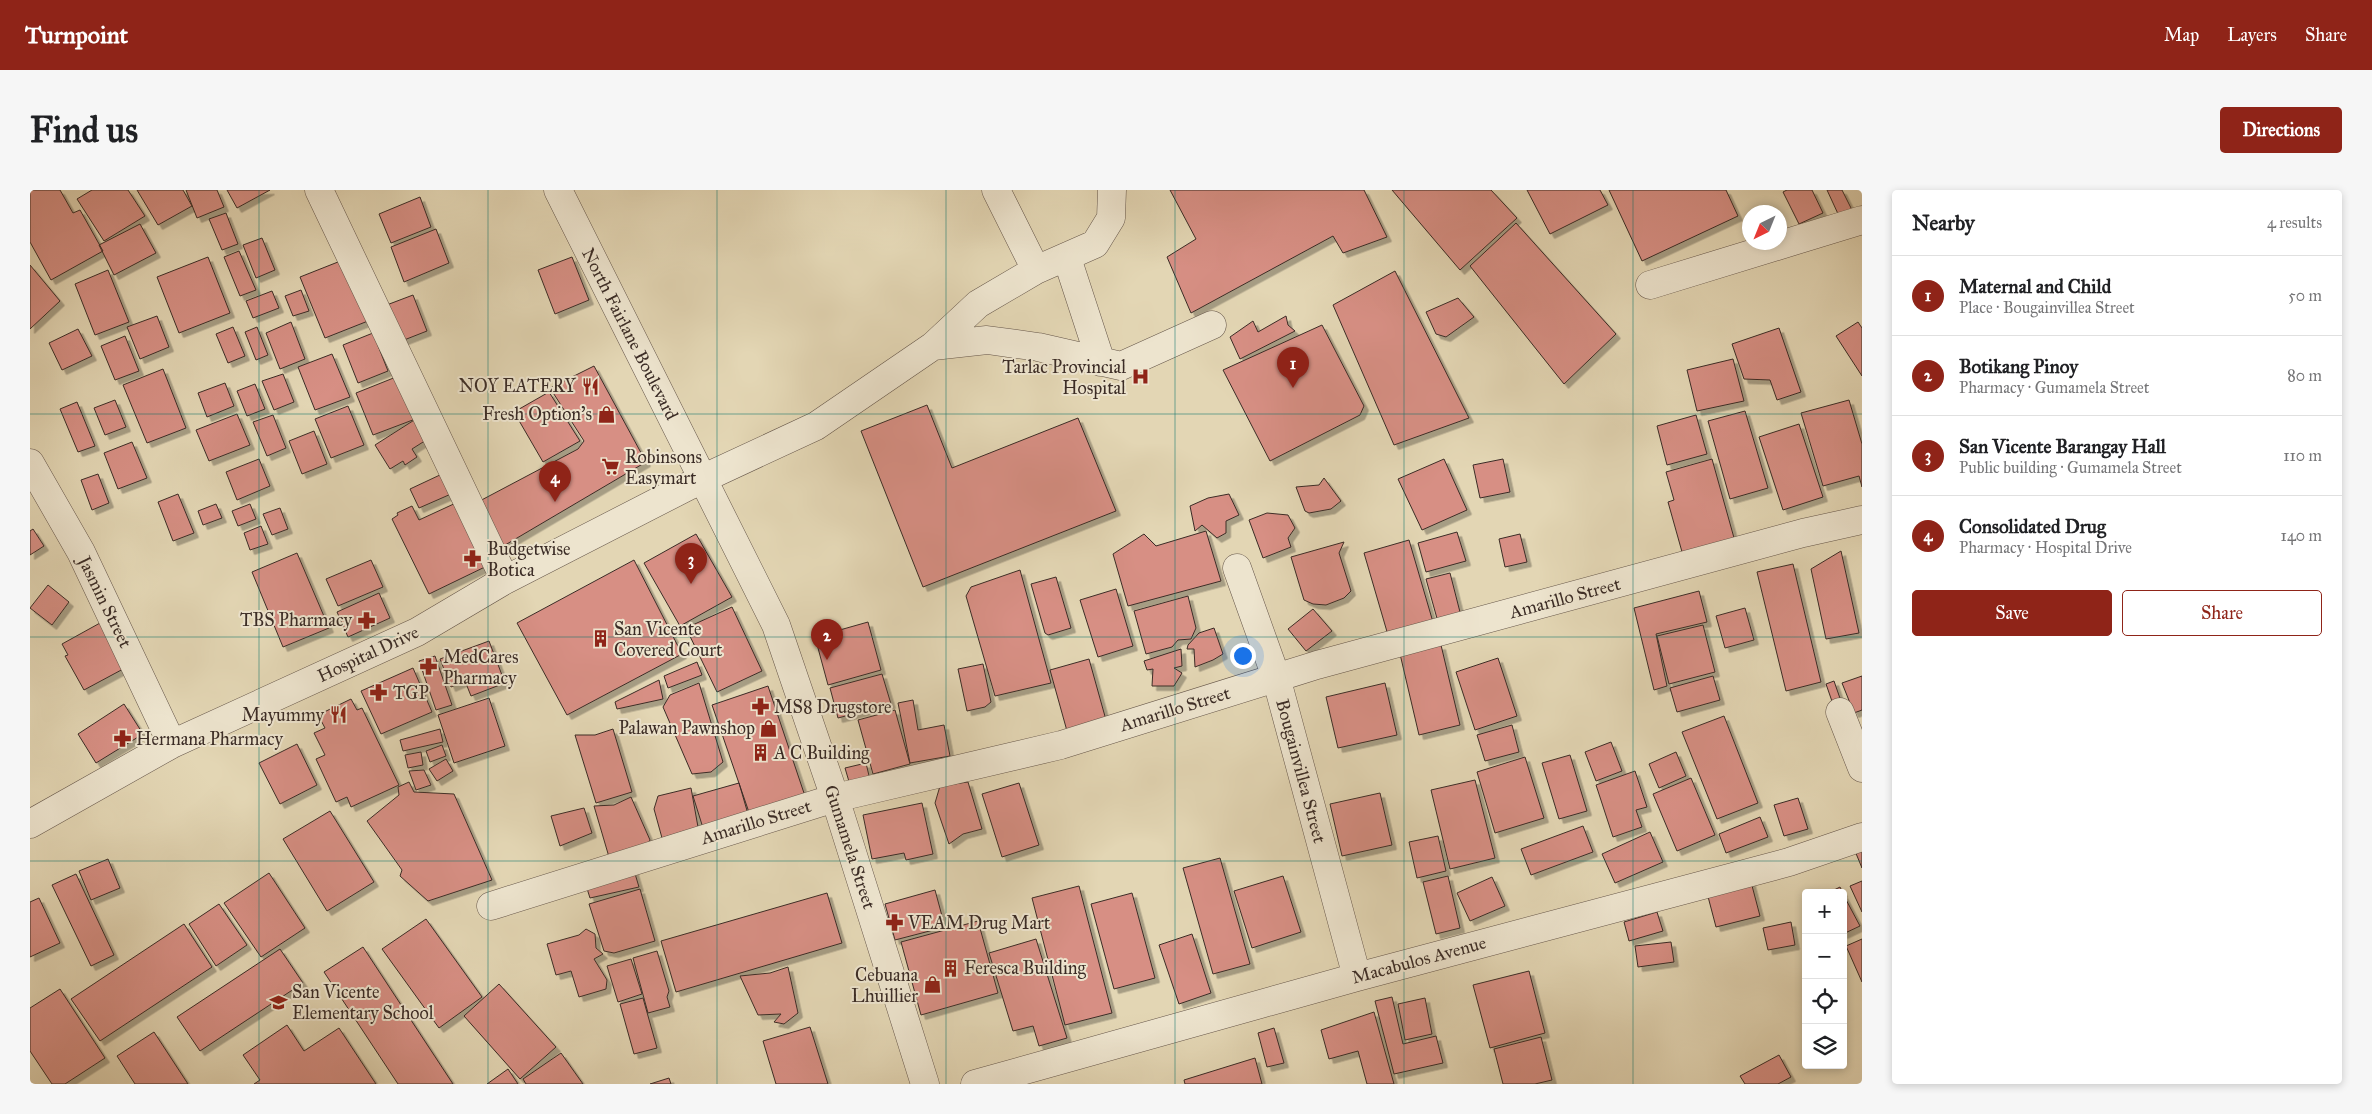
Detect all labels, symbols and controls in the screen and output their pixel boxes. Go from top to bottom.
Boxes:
text: Turnpoint [25,20,128,50]
text: Map [2164,24,2199,46]
text: Layers [2227,24,2277,46]
text: Share [2305,24,2347,46]
button: Directions [2220,107,2342,153]
text: Find us [30,109,138,152]
north arrow [1742,205,1787,250]
text: Nearby [1912,210,1975,236]
text: 4 results [2267,213,2322,232]
street label: North Fairlane Boulevard [577,244,683,424]
text: Maternal and Child [1959,275,2111,298]
text: 1 [1925,286,1931,305]
text: 50 m [2288,286,2322,305]
text: Place · Bougainvillea Street [1959,298,2135,317]
pin: 1 [1277,347,1309,388]
text: Botikang Pinoy [1959,355,2078,378]
place label: Tarlac Provincial Hospital [1002,356,1126,399]
text: 2 [1924,366,1932,385]
text: 80 m [2287,366,2322,385]
hospital icon: Tarlac Provincial Hospital [1130,367,1150,387]
place label: NOY EATERY [459,375,577,397]
restaurant icon: NOY EATERY [580,376,600,396]
text: Pharmacy · Gumamela Street [1959,378,2149,397]
place label: Fresh Option's [482,403,592,425]
shop icon: Fresh Option's [596,404,616,424]
text: San Vicente Barangay Hall [1959,435,2166,458]
place label: Robinsons Easymart [625,446,702,489]
text: 3 [1925,446,1931,465]
text: 110 m [2283,446,2322,465]
supermarket icon: Robinsons Easymart [601,457,621,477]
text: Public building · Gumamela Street [1959,458,2182,477]
pin: 4 [539,461,571,502]
text: Consolidated Drug [1959,515,2106,538]
text: 4 [1924,526,1932,545]
text: 140 m [2281,526,2322,545]
place label: Budgetwise Botica [487,538,571,581]
text: Pharmacy · Hospital Drive [1959,538,2132,557]
pin: 3 [675,543,707,584]
pharmacy icon: Budgetwise Botica [463,549,483,569]
street label: Jasmin Street [72,551,137,653]
street label: Amarillo Street [1506,572,1624,624]
button: Save [1912,590,2112,636]
button: Share [2122,590,2322,636]
place label: TBS Pharmacy [240,609,353,631]
pharmacy icon: TBS Pharmacy [356,610,376,630]
place label: San Vicente Covered Court [614,618,723,661]
pin: 2 [811,619,843,660]
street label: Hospital Drive [314,621,422,687]
building icon: San Vicente Covered Court [590,629,610,649]
your location [1230,643,1256,669]
place label: MedCares Pharmacy [443,646,518,689]
pharmacy icon: MedCares Pharmacy [419,657,439,677]
place label: TGP [393,682,429,704]
street label: Amarillo Street [1116,682,1233,736]
pharmacy icon: TGP [369,683,389,703]
place label: MS8 Drugstore [774,696,892,719]
pharmacy icon: MS8 Drugstore [750,697,770,717]
street label: Bougainvillea Street [1270,697,1331,846]
place label: Mayummy [242,704,325,726]
restaurant icon: Mayummy [328,705,348,725]
place label: Palawan Pawnshop [618,717,755,739]
shop icon: Palawan Pawnshop [759,718,779,738]
place label: Hermana Pharmacy [136,728,284,750]
pharmacy icon: Hermana Pharmacy [112,729,132,749]
place label: A C Building [773,742,870,765]
building icon: A C Building [750,743,770,763]
street label: Gumamela Street [820,782,881,912]
street label: Amarillo Street [697,795,814,849]
map controls [1802,889,1847,1069]
button: + [1802,889,1847,934]
place label: VEAM Drug Mart [907,912,1051,935]
pharmacy icon: VEAM Drug Mart [884,913,904,933]
street label: Macabulos Avenue [1349,932,1489,988]
button: − [1802,934,1847,979]
place label: Feresca Building [964,957,1087,980]
building icon: Feresca Building [940,958,960,978]
place label: Cebuana Lhuillier [851,964,918,1007]
shop icon: Cebuana Lhuillier [922,975,942,995]
button: locate [1802,979,1847,1024]
place label: San Vicente Elementary School [292,981,434,1024]
school or university icon: San Vicente Elementary School [268,992,288,1012]
button: layers [1802,1024,1847,1069]

